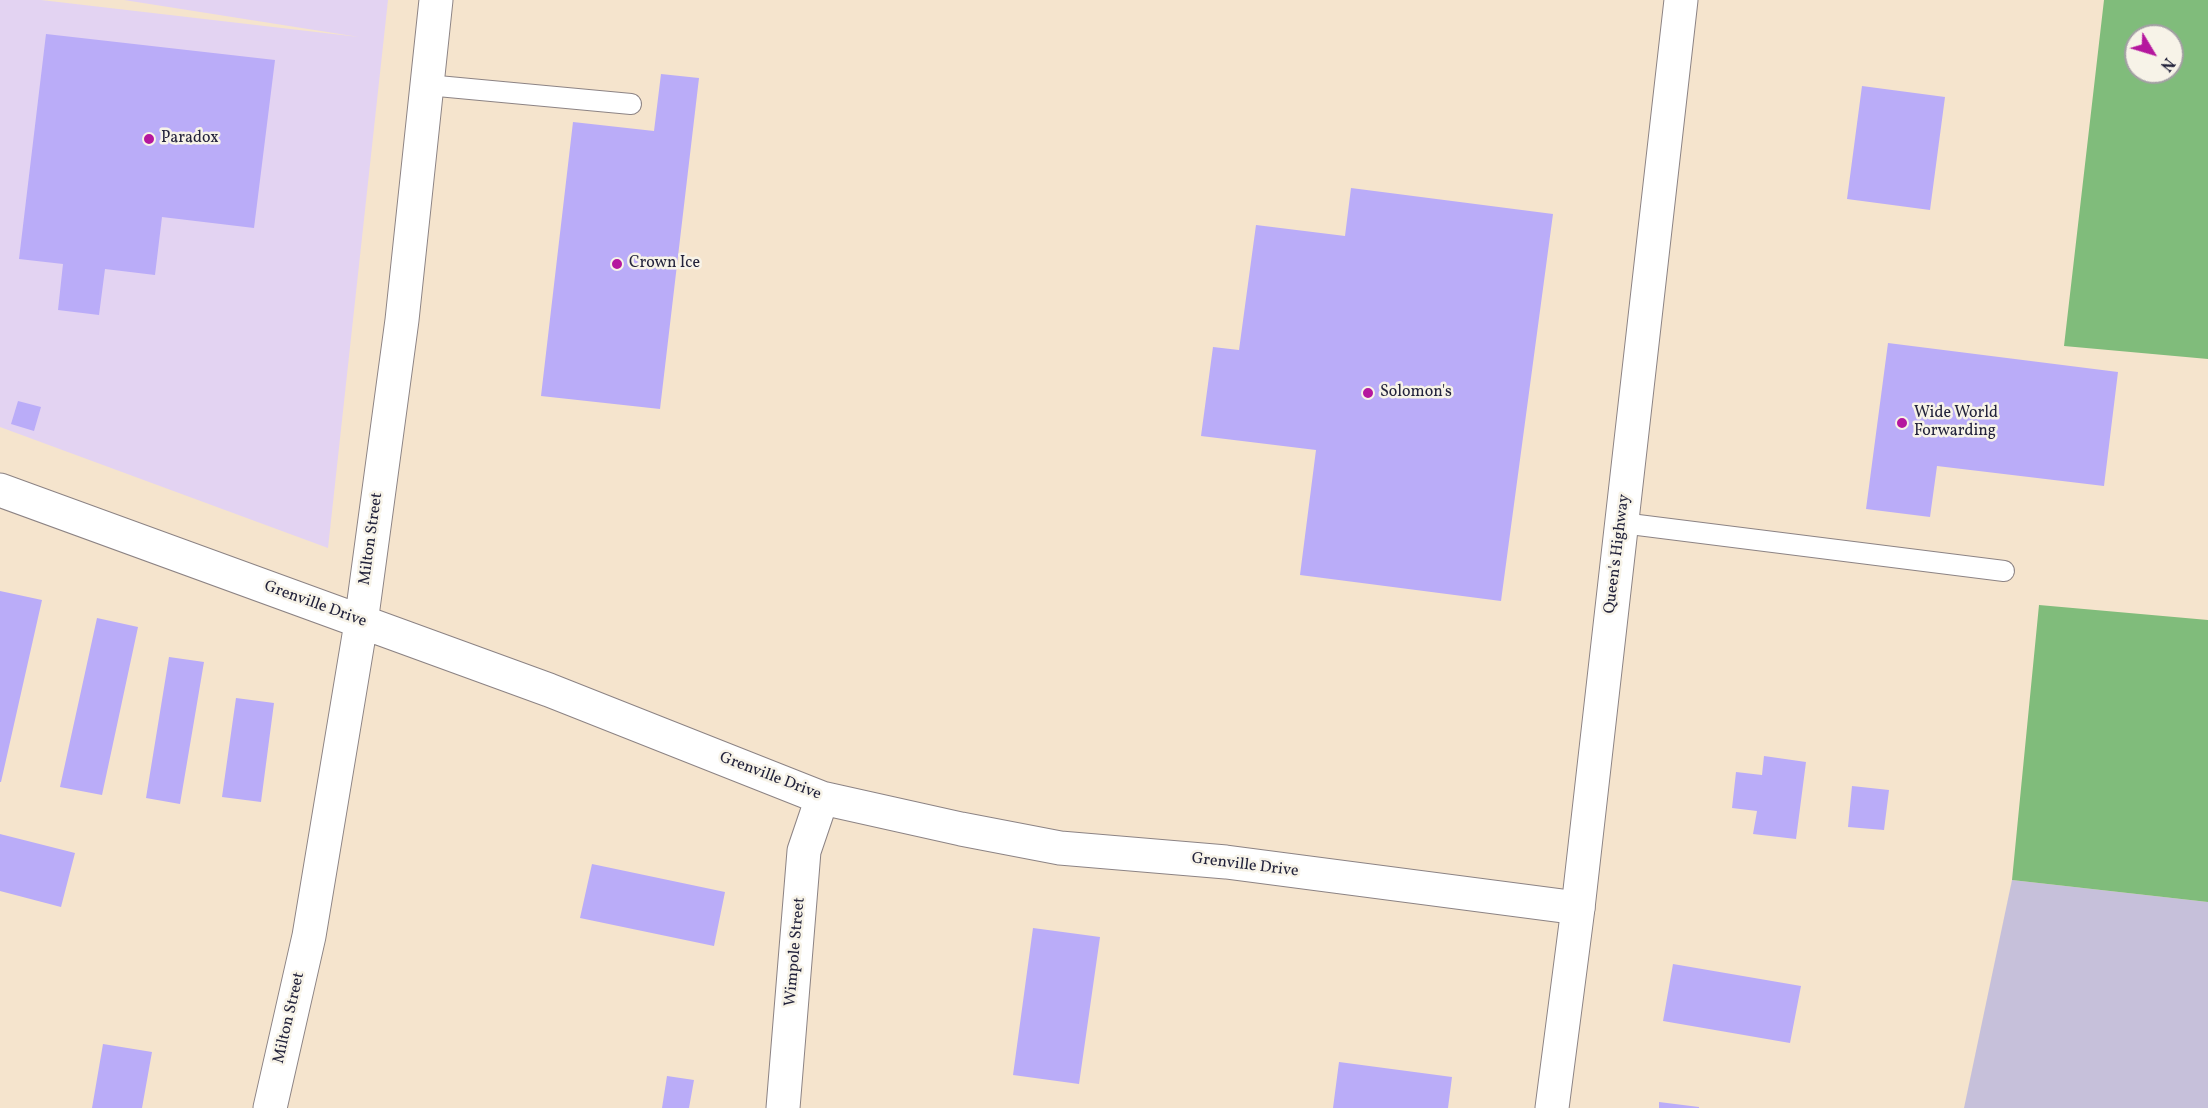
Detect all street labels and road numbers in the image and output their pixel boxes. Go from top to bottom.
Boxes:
street label: Milton Street [356,492,388,586]
street label: Queen's Highway [1601,493,1635,615]
street label: Grenville Drive [261,578,369,632]
street label: Grenville Drive [716,749,824,805]
street label: Grenville Drive [1190,850,1300,882]
street label: Wimpole Street [782,897,810,1007]
street label: Milton Street [270,970,310,1066]

